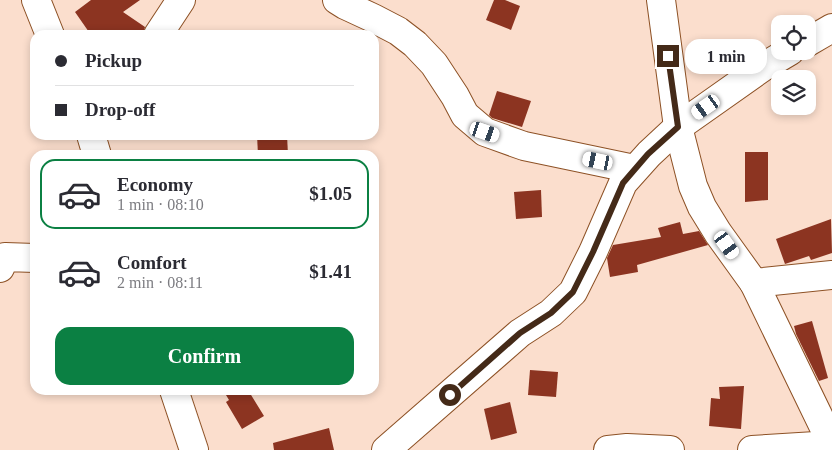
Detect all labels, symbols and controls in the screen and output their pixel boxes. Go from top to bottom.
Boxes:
map controls [771,15,816,115]
button: locate [771,15,816,60]
callout: 1 min [686,38,768,74]
route end [657,45,679,67]
text: 1 min [707,48,745,65]
text: Pickup [85,50,142,71]
button: layers [771,70,816,115]
car [689,92,722,122]
text: Drop-off [85,99,155,120]
car [468,120,501,144]
car [581,151,614,171]
icon: car [57,172,102,217]
text: Economy [117,174,193,195]
text: $1.05 [309,183,352,204]
text: 1 min · 08:10 [117,196,204,213]
car [712,228,741,262]
icon: car [57,250,102,295]
text: Comfort [117,252,187,273]
text: $1.41 [309,261,352,282]
text: 2 min · 08:11 [117,274,203,291]
button: Confirm [55,327,354,385]
route start [439,384,461,406]

